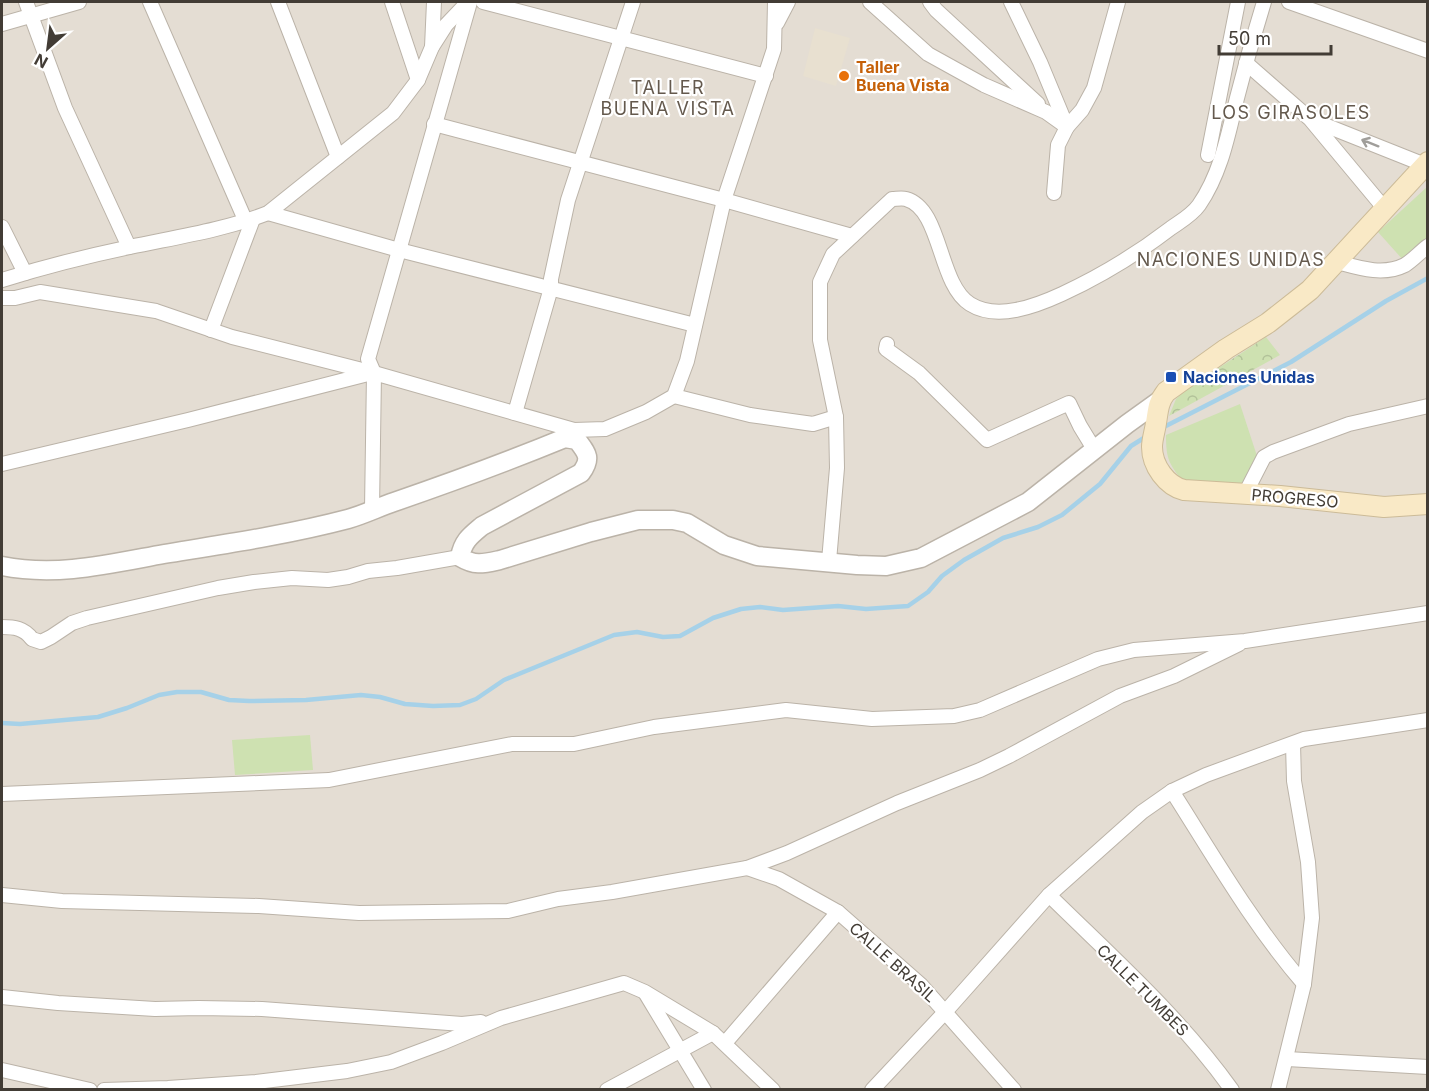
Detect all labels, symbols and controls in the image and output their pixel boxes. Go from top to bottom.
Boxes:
north arrow [18,18,78,78]
scale bar [1219,18,1332,56]
text: 50 m [1228,28,1271,49]
text: N [31,50,51,73]
place label: Taller Buena Vista [856,57,950,95]
marker: Taller Buena Vista [837,69,851,83]
district label: TALLER BUENA VISTA [601,77,735,119]
district label: LOS GIRASOLES [1211,102,1371,123]
one-way arrow [1362,137,1380,148]
district label: NACIONES UNIDAS [1137,249,1325,270]
place label: Naciones Unidas [1183,367,1315,387]
marker: Naciones Unidas [1164,370,1178,384]
street label: PROGRESO [1251,484,1339,512]
street label: CALLE BRASIL [845,918,941,1006]
street label: CALLE TUMBES [1093,940,1193,1040]

